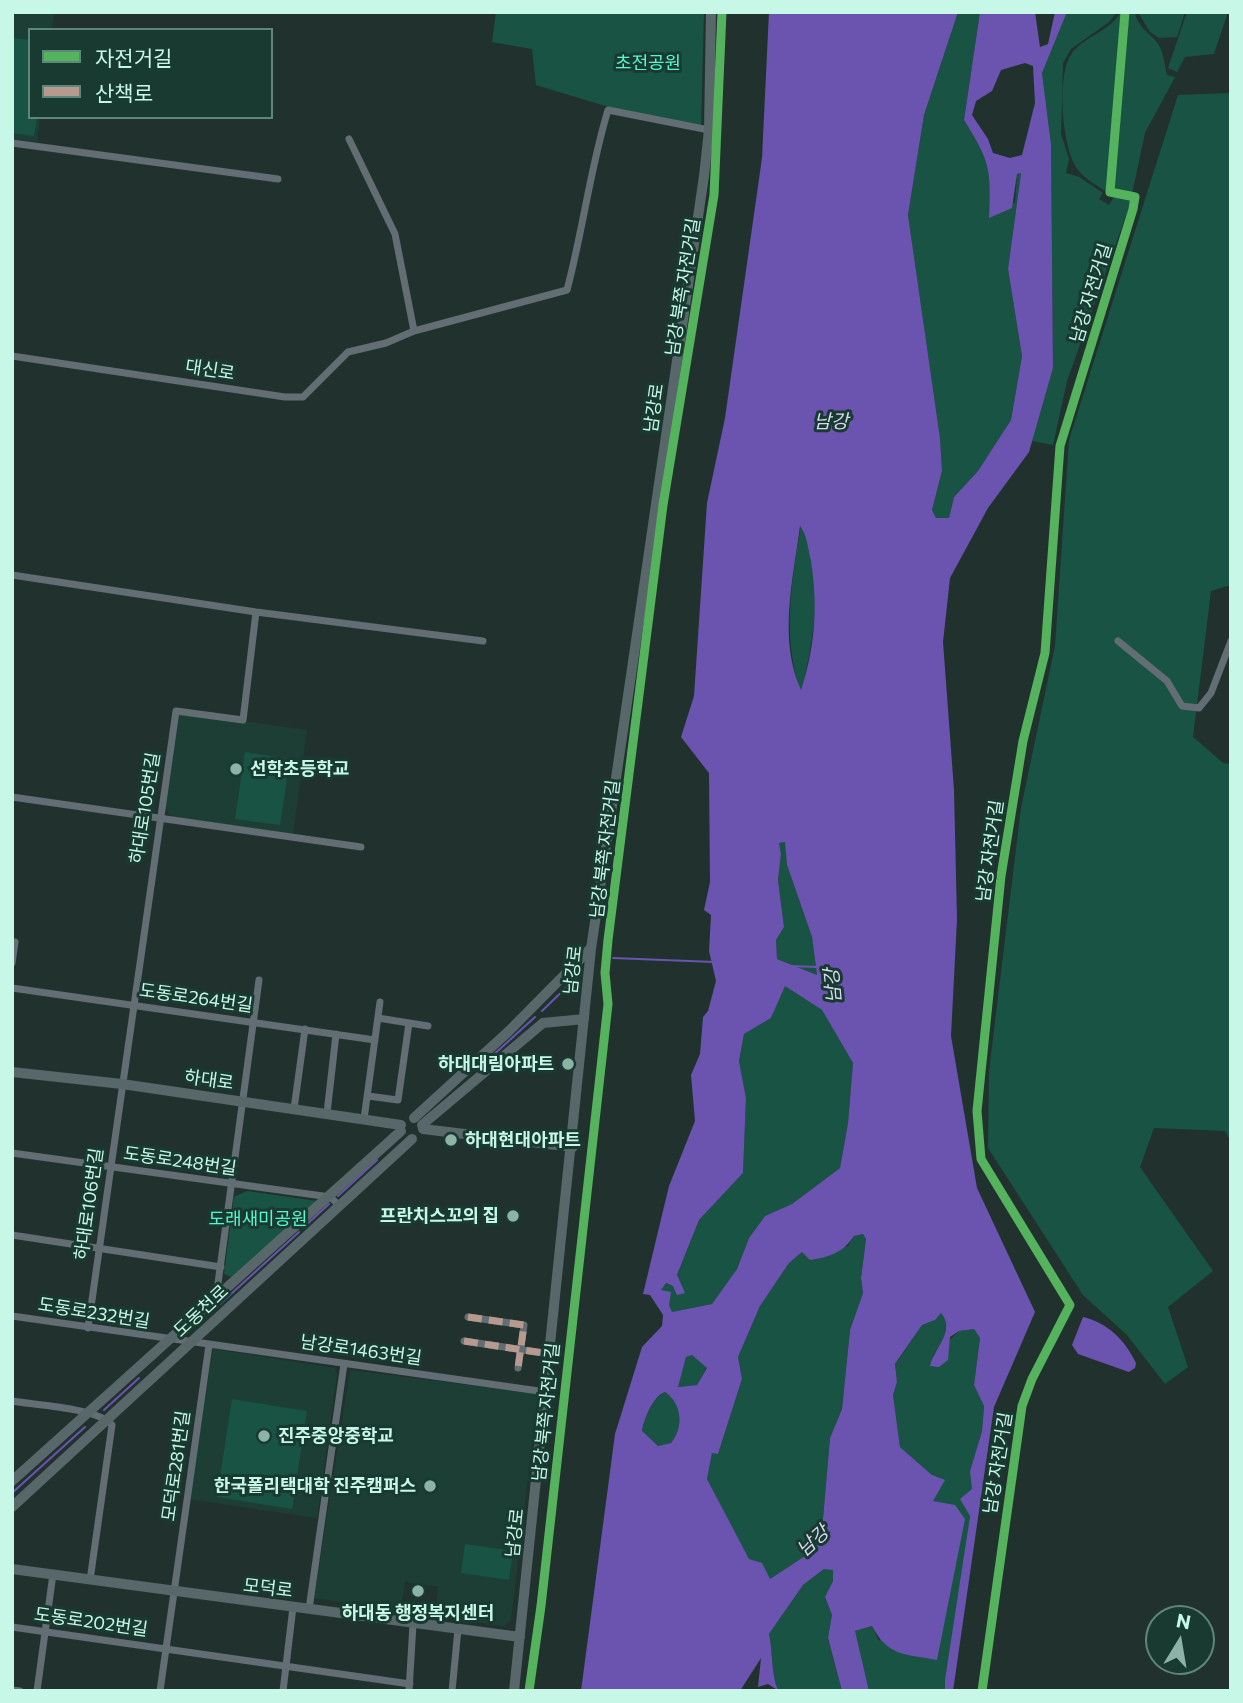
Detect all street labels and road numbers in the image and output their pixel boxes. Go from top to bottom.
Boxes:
street label: 남강 북쪽 자전거길 [661,216,705,358]
street label: 남강 자전거길 [1066,241,1116,345]
street label: 대신로 [184,355,236,385]
street label: 남강로 [640,382,668,434]
street label: 하대로105번길 [126,751,164,865]
street label: 남강 북쪽 자전거길 [586,779,624,919]
street label: 남강 자전거길 [972,799,1008,903]
street label: 남강로 [560,944,586,996]
street label: 도동로264번길 [138,979,254,1017]
street label: 하대로 [183,1066,235,1094]
street label: 도동로248번길 [122,1142,238,1180]
street label: 하대로106번길 [70,1146,108,1262]
street label: 도동천로 [169,1281,233,1341]
street label: 도동로232번길 [37,1293,151,1333]
street label: 남강로1463번길 [299,1331,423,1369]
street label: 남강 북쪽 자전거길 [528,1342,564,1482]
street label: 모덕로281번길 [158,1409,194,1523]
street label: 남강 자전거길 [979,1411,1017,1515]
street label: 남강로 [502,1507,528,1559]
street label: 모덕로 [242,1574,294,1602]
street label: 도동로202번길 [33,1603,149,1641]

